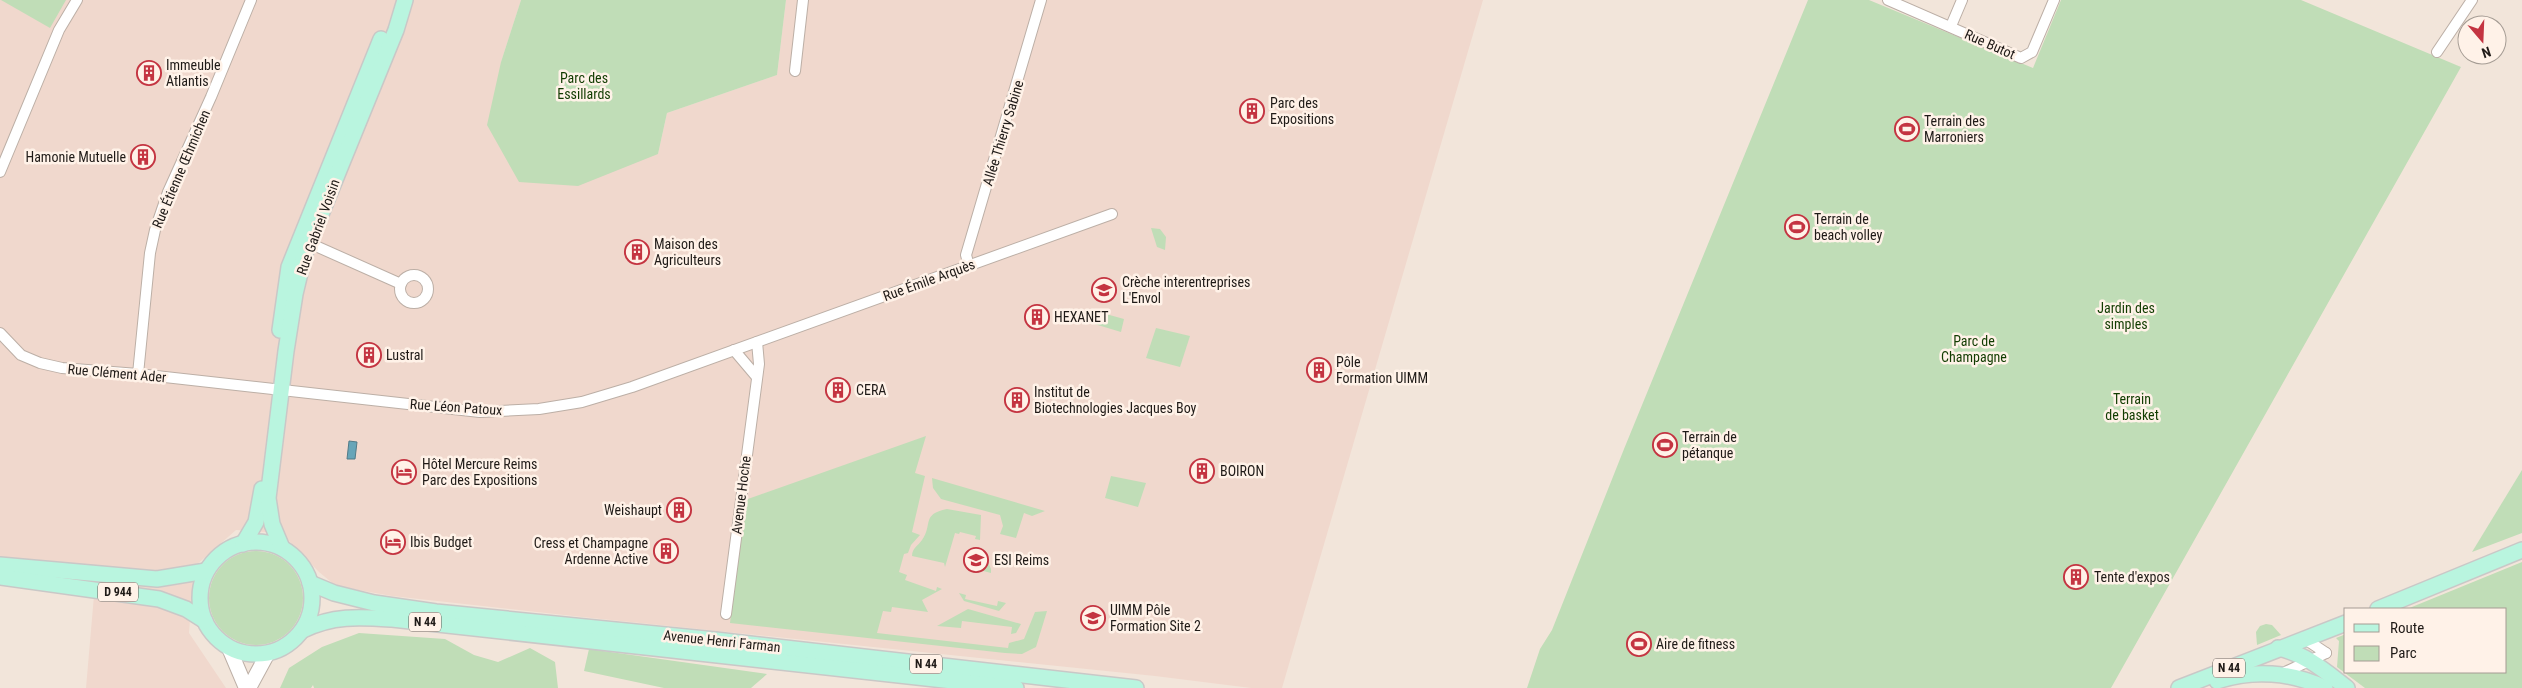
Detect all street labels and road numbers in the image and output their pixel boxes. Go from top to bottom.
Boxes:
street label: Rue Butot [1962,26,2018,62]
street label: Allée Thierry Sabine [979,78,1027,188]
street label: Rue Étienne Œhmichen [148,107,213,231]
street label: Rue Gabriel Voisin [293,177,343,277]
street label: Rue Émile Arquès [881,255,977,304]
street label: Rue Clément Ader [67,361,167,385]
street label: Rue Léon Patoux [409,396,503,418]
street label: Avenue Hoche [728,454,754,535]
road number: D 944 [98,582,138,602]
road number: N 44 [409,612,441,632]
street label: Avenue Henri Farman [663,627,781,655]
road number: N 44 [910,654,942,674]
road number: N 44 [2213,658,2245,678]

